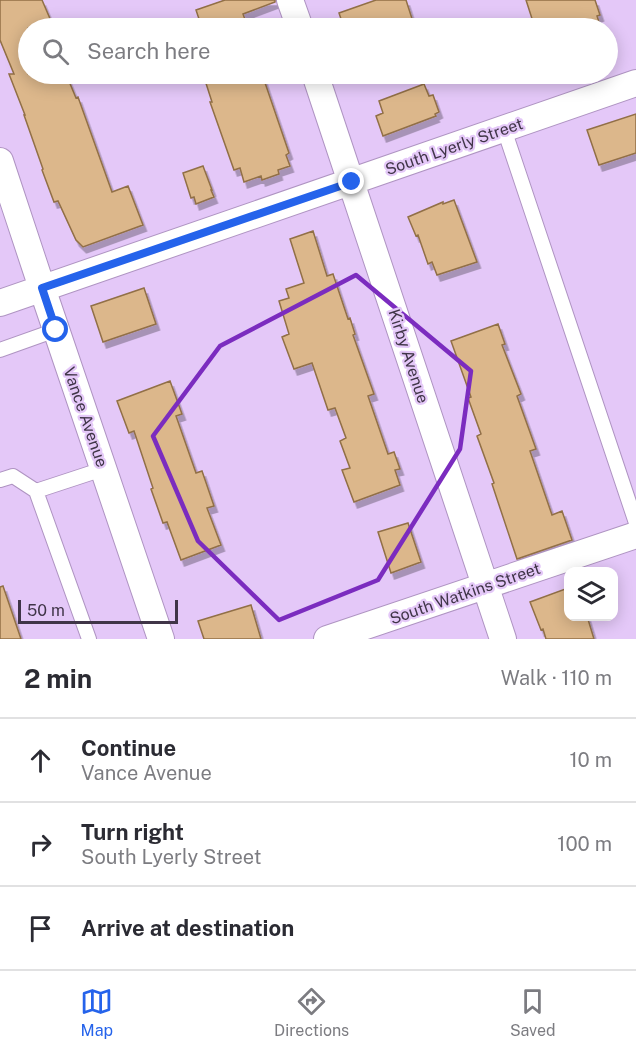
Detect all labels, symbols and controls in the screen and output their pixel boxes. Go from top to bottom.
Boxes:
search box [18,18,618,84]
icon: search [39,35,72,68]
text: Search here [87,38,211,64]
street label: South Lyerly Street [383,114,526,179]
route end [338,168,364,194]
street label: Kirby Avenue [384,307,433,406]
route start [42,316,68,342]
street label: Vance Avenue [60,365,112,470]
street label: South Watkins Street [387,559,543,628]
map controls [564,567,618,621]
button: layers [564,567,618,621]
scale bar [18,597,178,624]
text: 50 m [27,601,65,620]
text: 2 min [24,663,92,694]
text: Walk · 110 m [501,666,612,690]
text: Continue [81,735,176,761]
icon: ahead [24,744,57,777]
text: 10 m [569,748,612,772]
text: Vance Avenue [81,761,212,785]
text: Turn right [81,819,184,845]
icon: right [24,828,57,861]
text: 100 m [557,832,612,856]
text: South Lyerly Street [81,845,261,869]
icon: arrive [24,912,57,945]
text: Arrive at destination [81,915,294,941]
tab: Map [80,985,113,1040]
tab: Directions [274,985,349,1040]
tab: Saved [510,985,556,1040]

